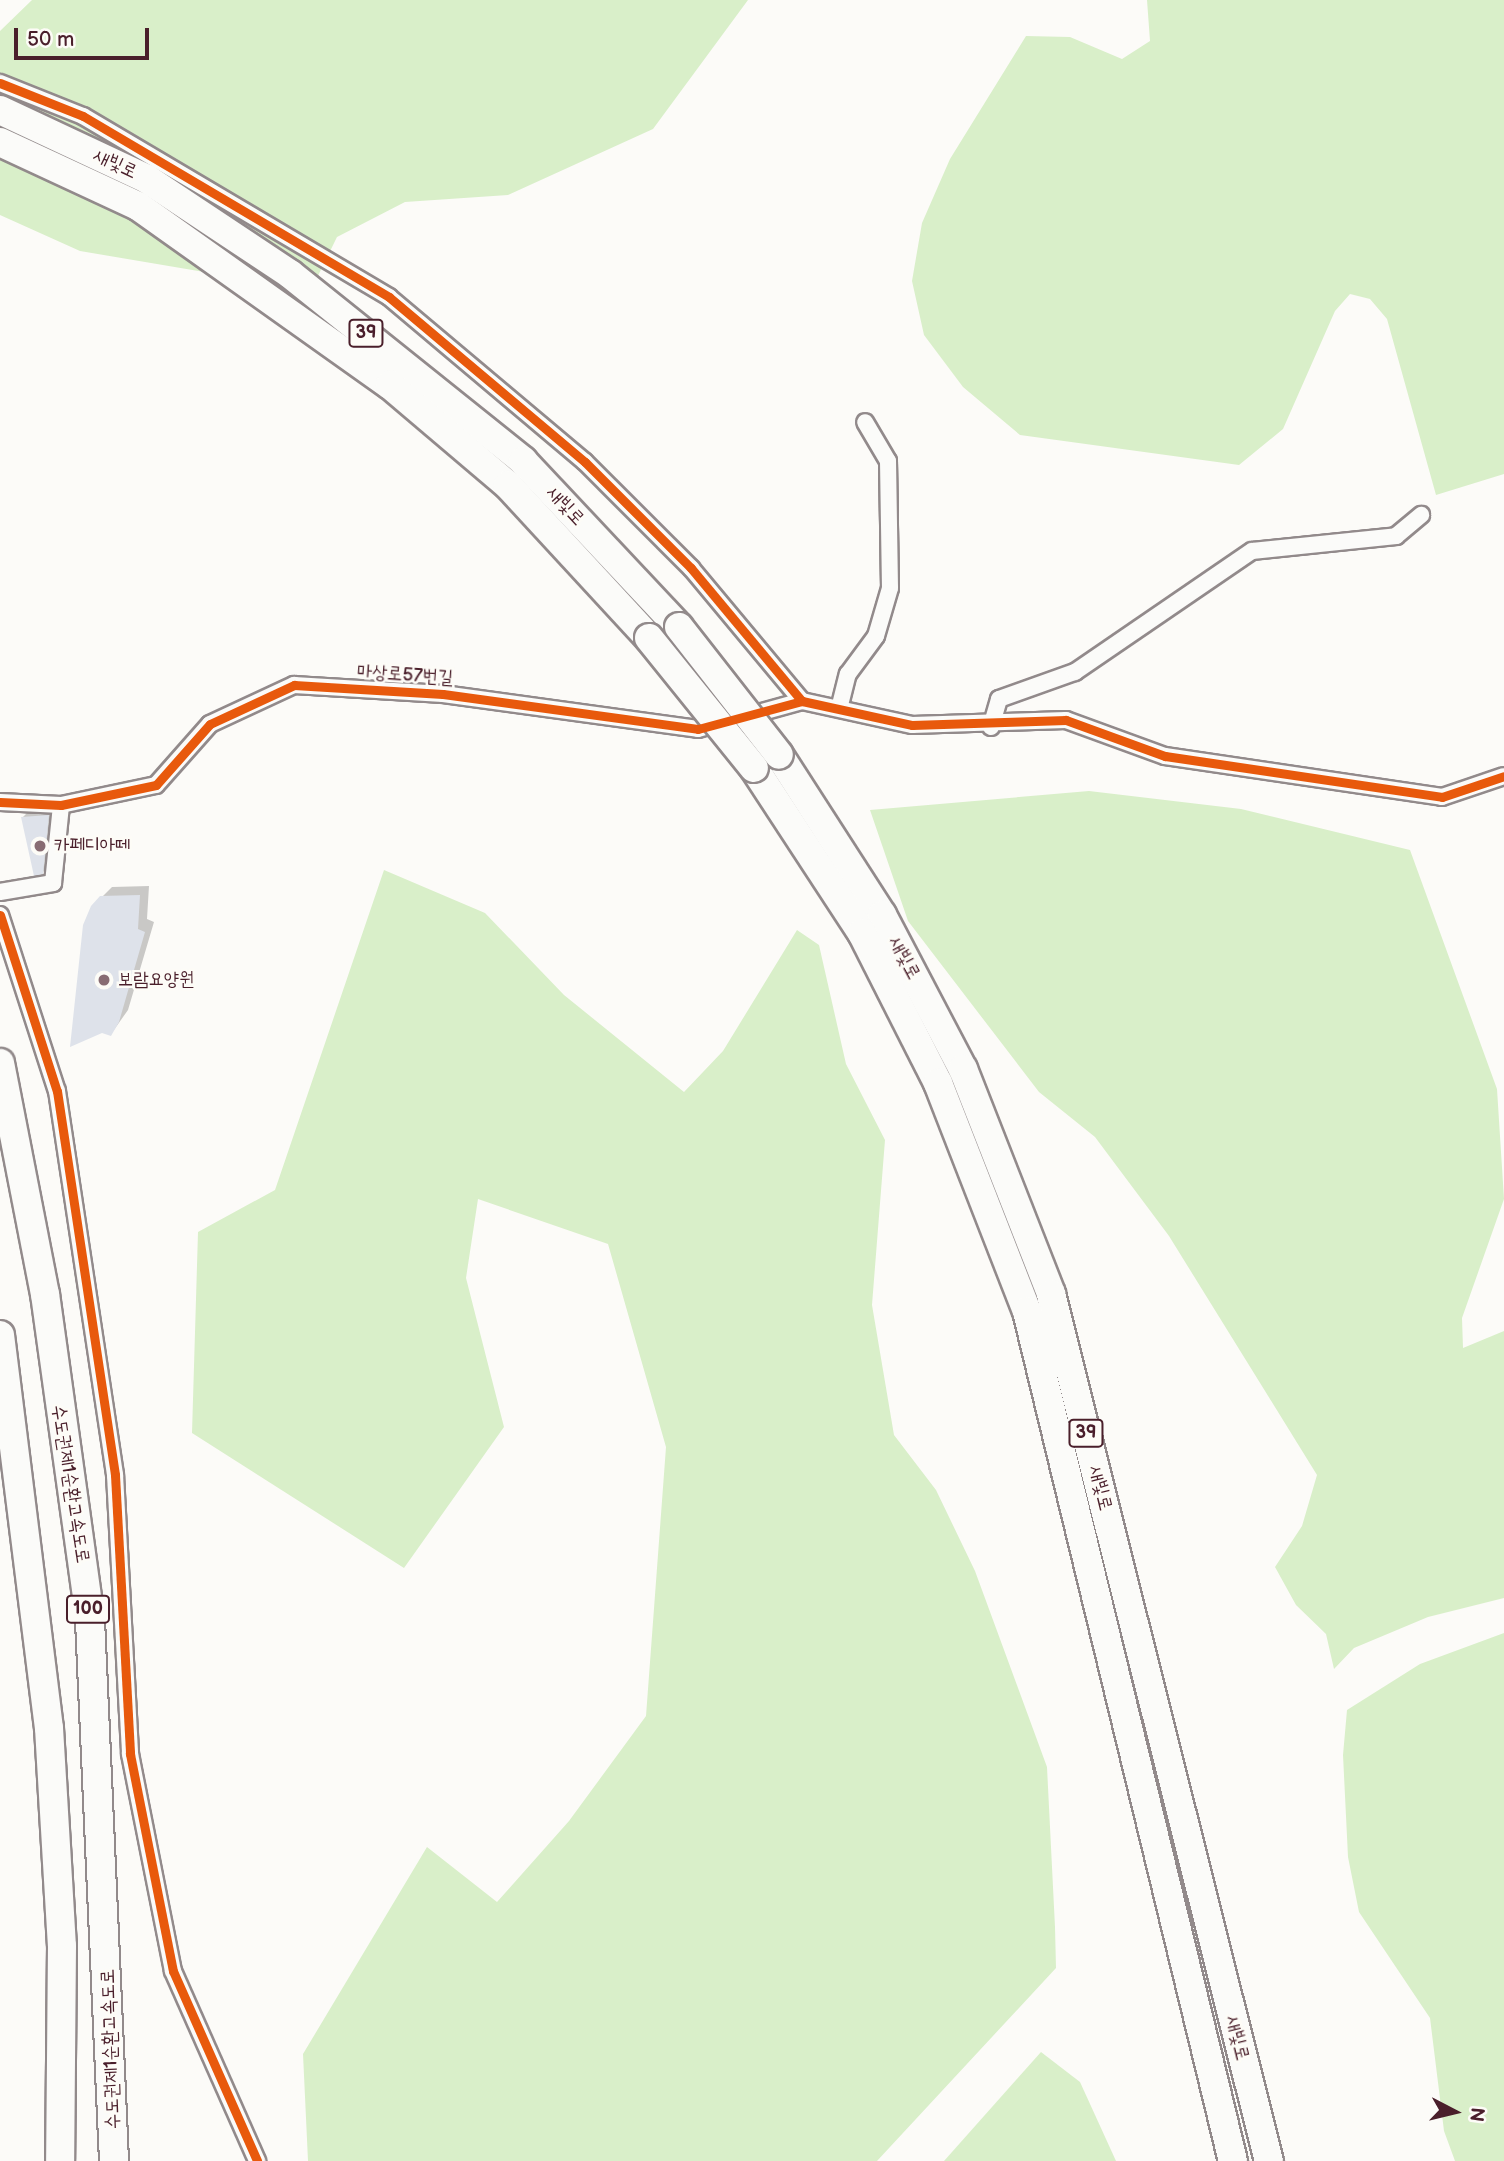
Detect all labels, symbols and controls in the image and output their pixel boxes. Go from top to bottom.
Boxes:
scale bar [18,14,152,58]
text: 50 m [27,27,74,52]
street label: 새빛로 [89,144,141,184]
road number: 39 [347,318,385,348]
street label: 새빛로 [541,481,589,531]
street label: 마상로57번길 [356,660,454,690]
place label: 카페디아떼 [54,835,130,857]
marker: 카페디아떼 [32,838,48,854]
street label: 새빛로 [883,932,925,984]
place label: 보람요양원 [118,969,194,991]
marker: 보람요양원 [96,972,112,988]
street label: 수도권제1순환고속도로 [46,1403,94,1565]
road number: 39 [1067,1418,1105,1448]
street label: 새빛로 [1083,1463,1117,1513]
road number: 100 [65,1594,111,1624]
street label: 수도권제1순환고속도로 [97,1969,125,2129]
street label: 새빛로 [1220,2013,1254,2063]
north arrow [1420,2077,1490,2147]
text: N [1464,2106,1489,2123]

